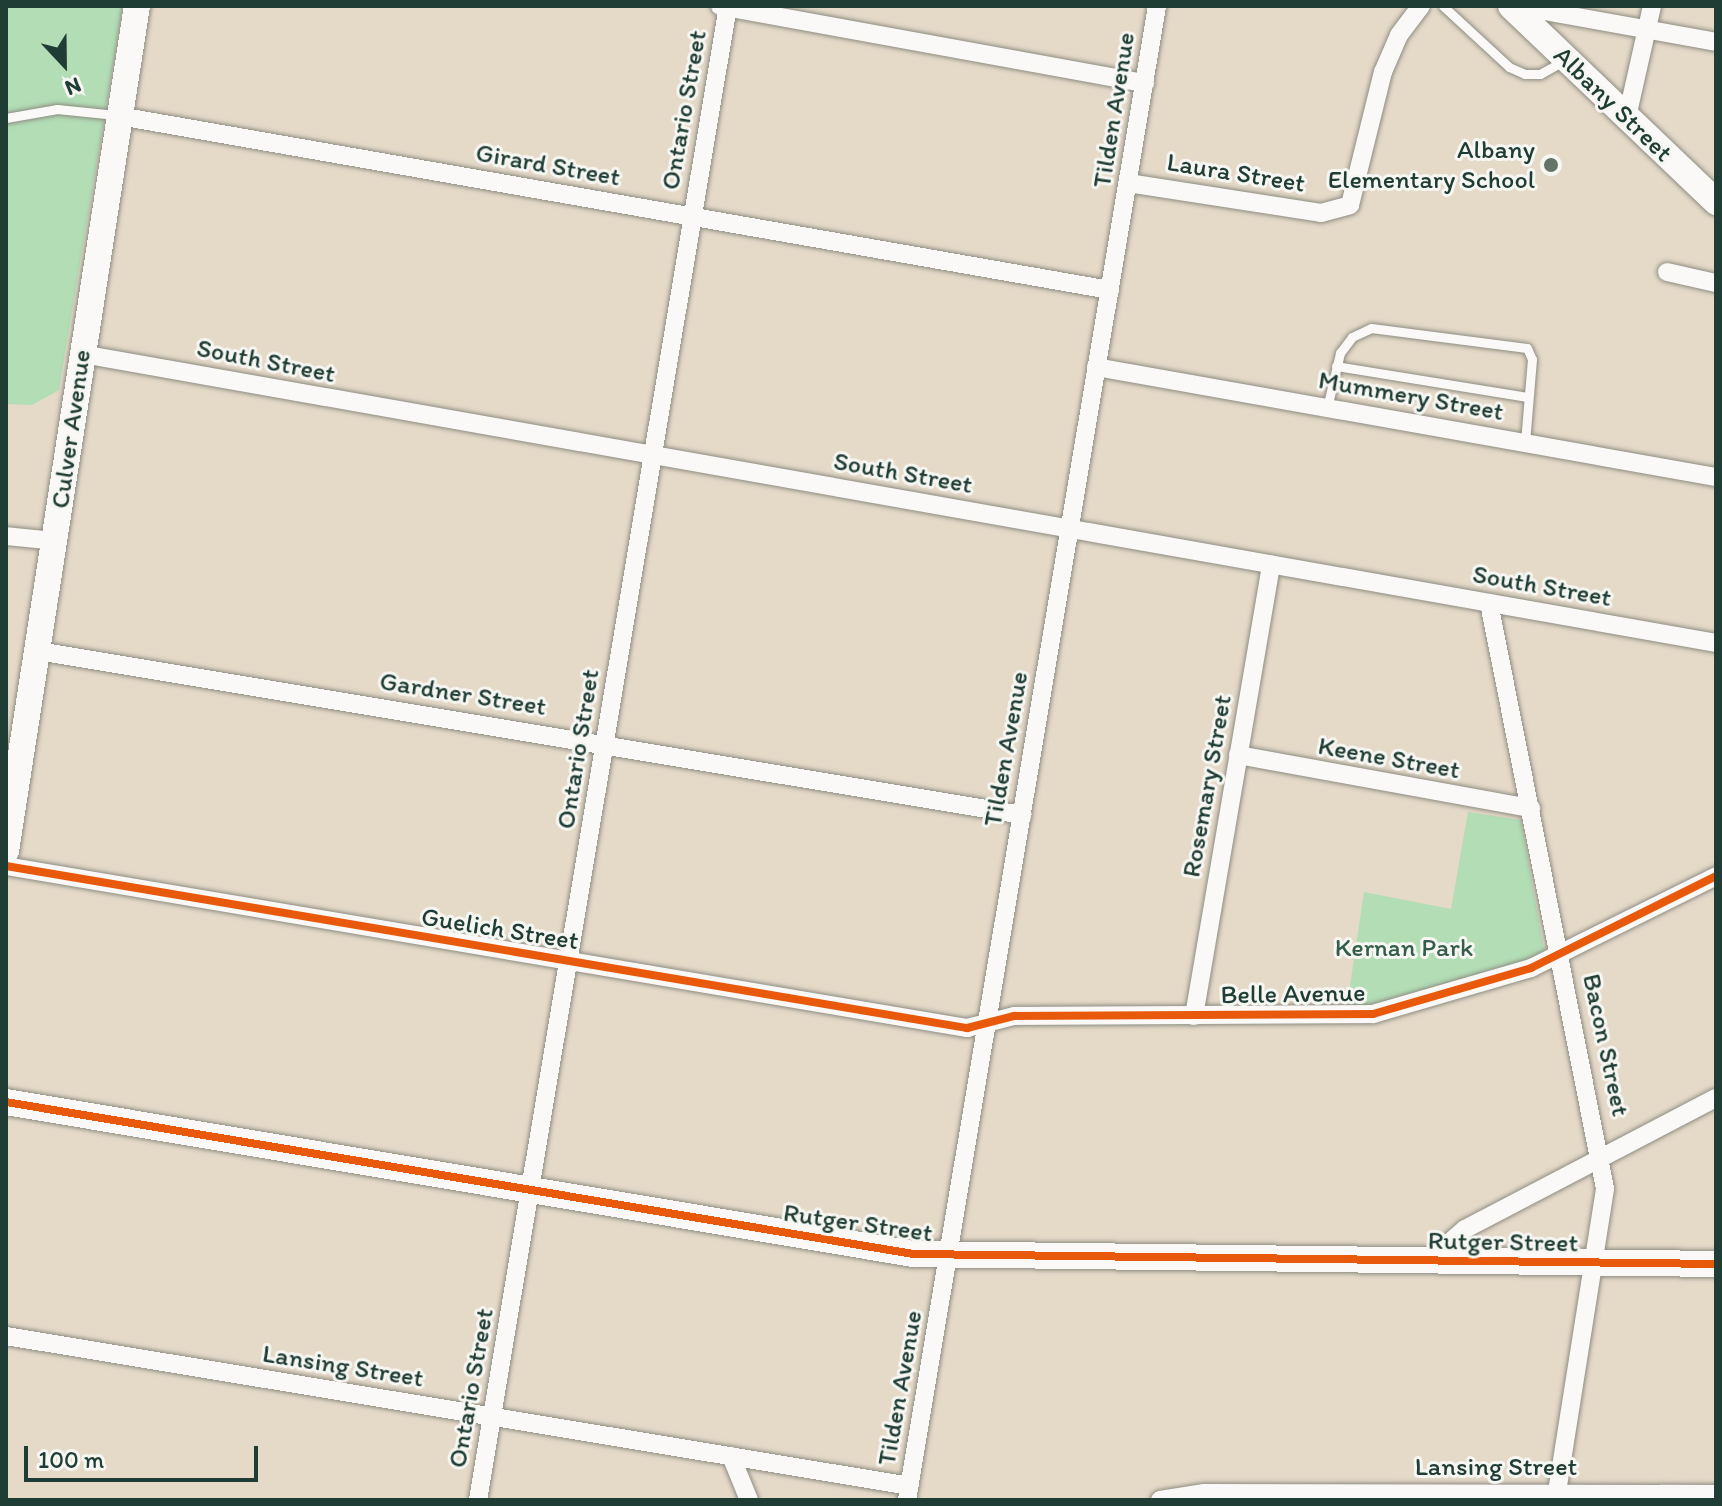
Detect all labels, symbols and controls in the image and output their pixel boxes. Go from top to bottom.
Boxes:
north arrow [24,24,104,104]
street label: Ontario Street [655,28,713,192]
street label: Tilden Avenue [1086,30,1142,190]
street label: Albany Street [1547,40,1679,168]
text: N [61,71,85,102]
place label: Albany Elementary School [1328,134,1535,196]
street label: Girard Street [473,137,623,193]
street label: Laura Street [1165,147,1307,199]
marker: Albany Elementary School [1542,156,1560,174]
street label: South Street [194,332,338,390]
street label: Culver Avenue [44,348,98,510]
street label: Mummery Street [1316,364,1506,428]
street label: South Street [831,446,975,500]
street label: South Street [1470,559,1614,613]
street label: Gardner Street [378,665,548,723]
street label: Ontario Street [550,667,606,831]
street label: Tilden Avenue [977,669,1035,829]
street label: Rosemary Street [1176,693,1238,879]
street label: Keene Street [1316,730,1462,786]
street label: Guelich Street [419,901,581,957]
park label: Kernan Park [1335,932,1473,964]
street label: Bacon Street [1576,971,1636,1119]
street label: Belle Avenue [1221,977,1365,1011]
street label: Rutger Street [781,1197,935,1249]
street label: Rutger Street [1428,1225,1578,1259]
street label: Ontario Street [442,1306,500,1470]
street label: Tilden Avenue [871,1308,929,1468]
street label: Lansing Street [260,1338,426,1394]
scale bar [28,1430,262,1480]
text: 100 m [38,1445,104,1474]
street label: Lansing Street [1415,1451,1577,1483]

